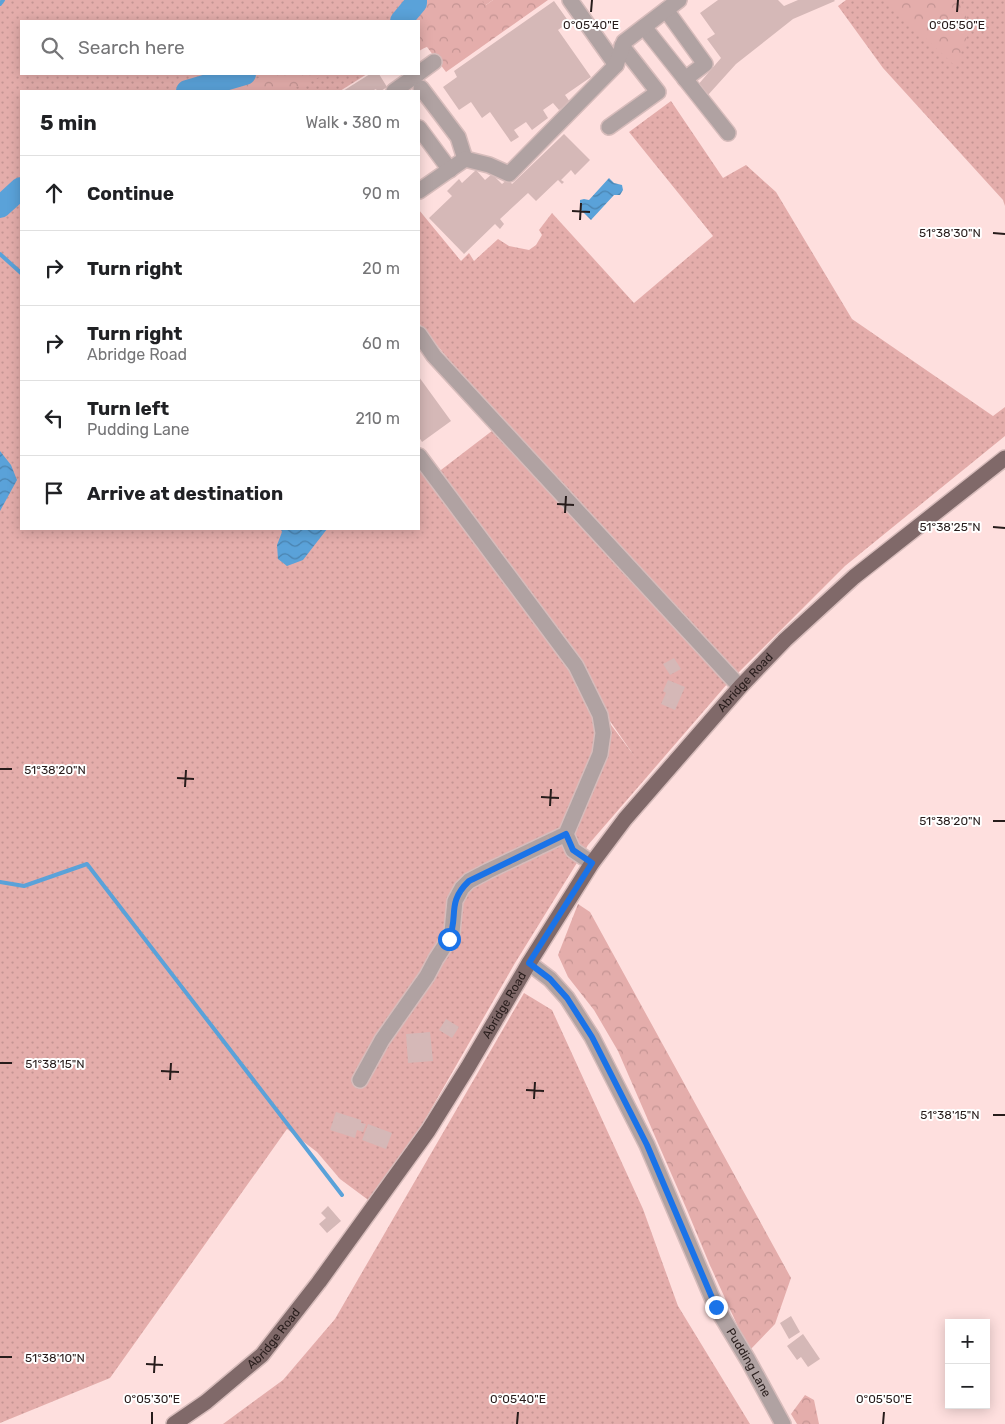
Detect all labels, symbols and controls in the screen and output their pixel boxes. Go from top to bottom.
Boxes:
text: 0°05'40"E [563,18,619,32]
text: 0°05'50"E [929,18,985,32]
search box [20,20,420,75]
icon: search [38,34,66,62]
text: Search here [78,36,185,59]
text: 5 min [40,110,97,135]
text: Walk · 380 m [306,113,400,132]
icon: ahead [40,179,68,207]
text: Continue [87,182,174,205]
text: 90 m [362,184,400,203]
text: 51°38'30"N [919,226,981,240]
icon: right [40,254,68,282]
text: Turn right [87,257,182,280]
text: 20 m [362,259,400,278]
text: Turn right [87,322,182,345]
icon: right [40,329,68,357]
text: 60 m [362,334,400,353]
text: Abridge Road [87,345,187,364]
text: Turn left [87,397,169,420]
icon: left [40,404,68,432]
text: 210 m [355,409,400,428]
text: Pudding Lane [87,420,189,439]
icon: arrive [40,479,68,507]
text: Arrive at destination [87,482,283,505]
text: 51°38'25"N [919,520,981,534]
street label: Abridge Road [715,650,776,715]
text: 51°38'20"N [24,763,86,777]
text: 51°38'20"N [919,814,981,828]
route start [438,928,461,951]
street label: Abridge Road [479,969,529,1041]
text: 51°38'15"N [25,1057,85,1071]
text: 51°38'15"N [920,1108,980,1122]
route end [705,1296,728,1319]
street label: Abridge Road [244,1305,303,1372]
map controls [945,1319,990,1409]
button: + [945,1319,990,1364]
street label: Pudding Lane [723,1326,774,1400]
text: 51°38'10"N [25,1351,85,1365]
button: − [945,1364,990,1409]
text: 0°05'30"E [124,1392,180,1406]
text: 0°05'40"E [490,1392,546,1406]
text: 0°05'50"E [856,1392,912,1406]

